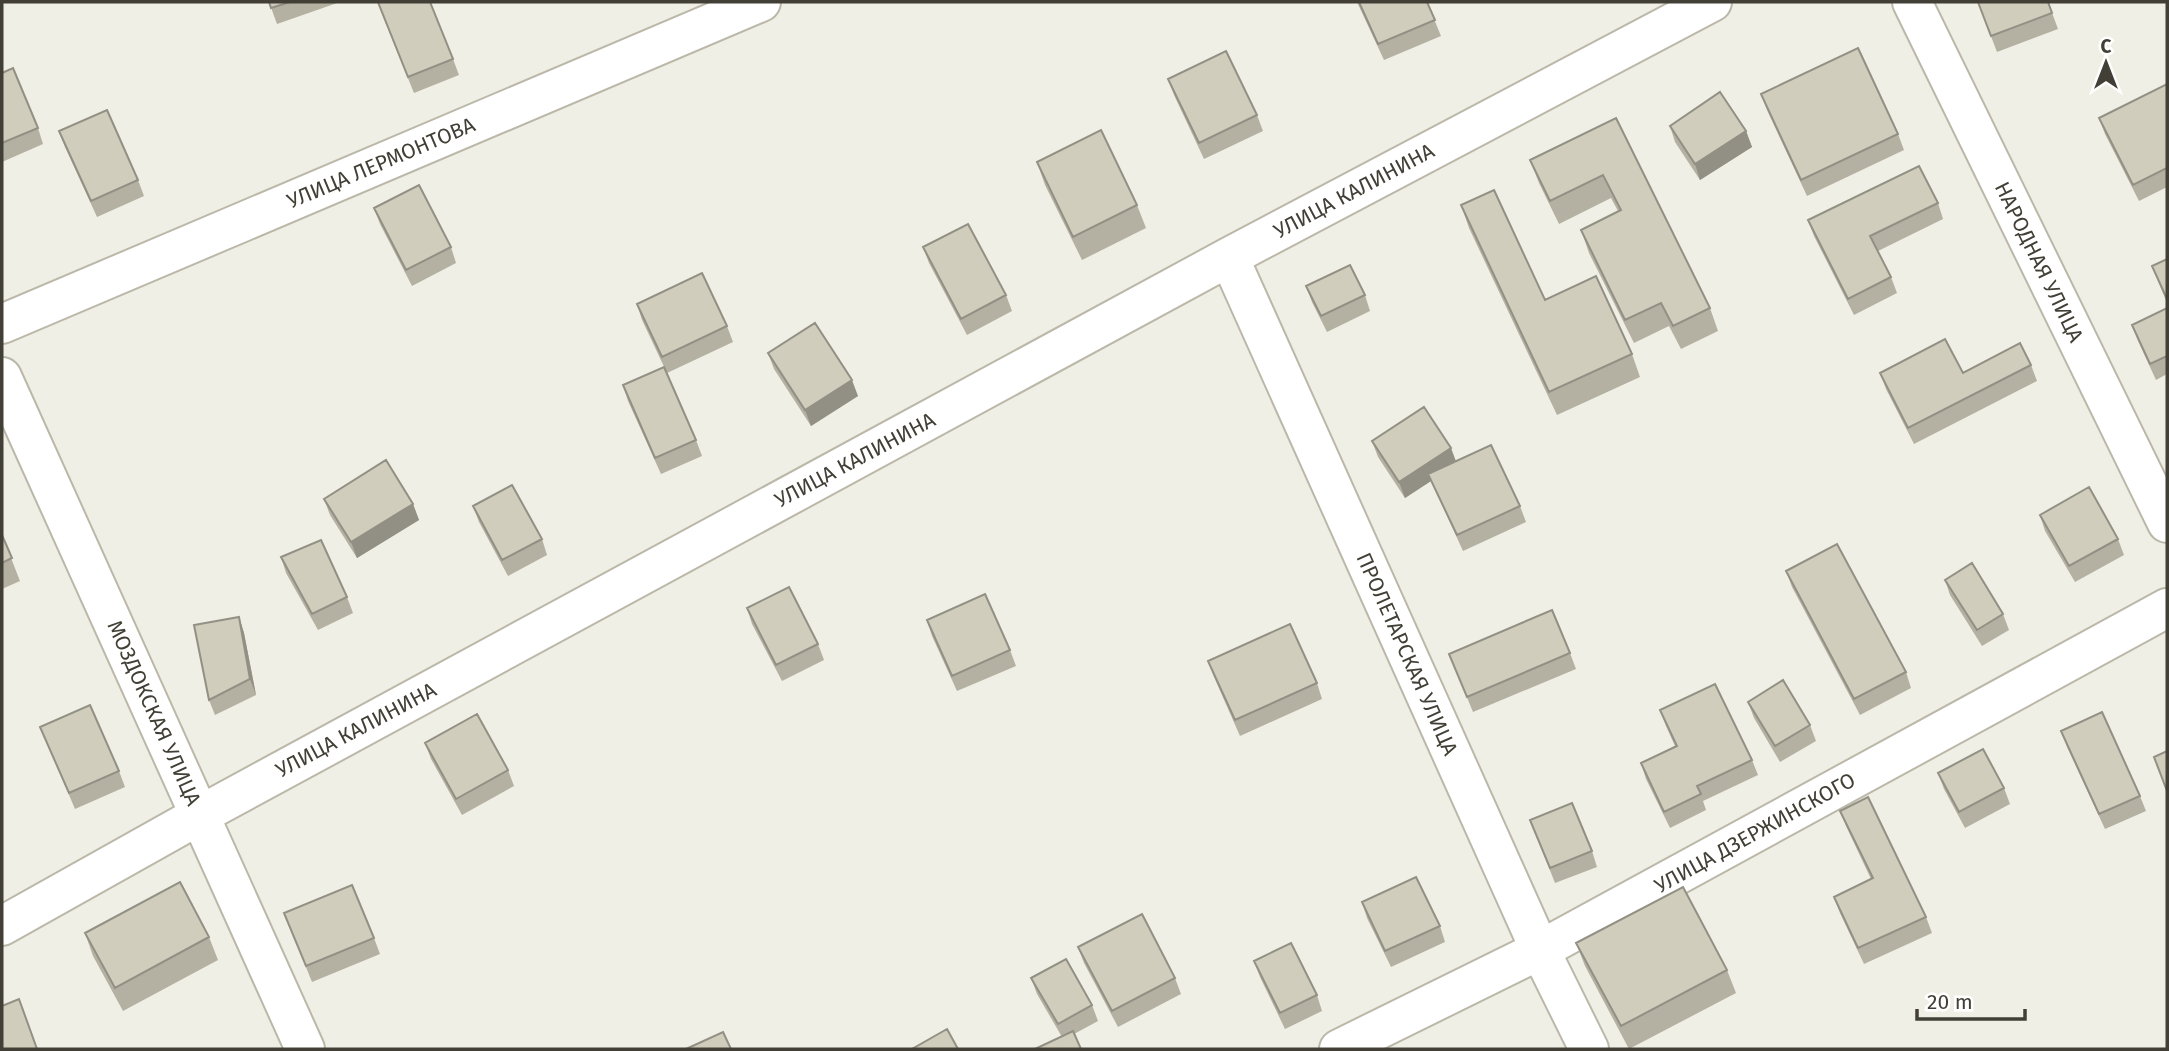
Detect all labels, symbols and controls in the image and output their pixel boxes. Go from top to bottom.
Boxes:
north arrow [2071,28,2141,98]
text: С [2101,35,2112,58]
street label: УЛИЦА ЛЕРМОНТОВА [283,112,479,214]
street label: УЛИЦА КАЛИНИНА [1269,138,1439,244]
street label: НАРОДНАЯ УЛИЦА [1989,178,2089,346]
street label: УЛИЦА КАЛИНИНА [770,407,940,513]
street label: ПРОЛЕТАРСКАЯ УЛИЦА [1351,549,1463,759]
street label: МОЗДОКСКАЯ УЛИЦА [101,616,207,810]
street label: УЛИЦА КАЛИНИНА [271,677,441,783]
street label: УЛИЦА ДЗЕРЖИНСКОГО [1650,767,1860,899]
scale bar [1917,978,2025,1022]
text: 20 m [1927,989,1973,1015]

